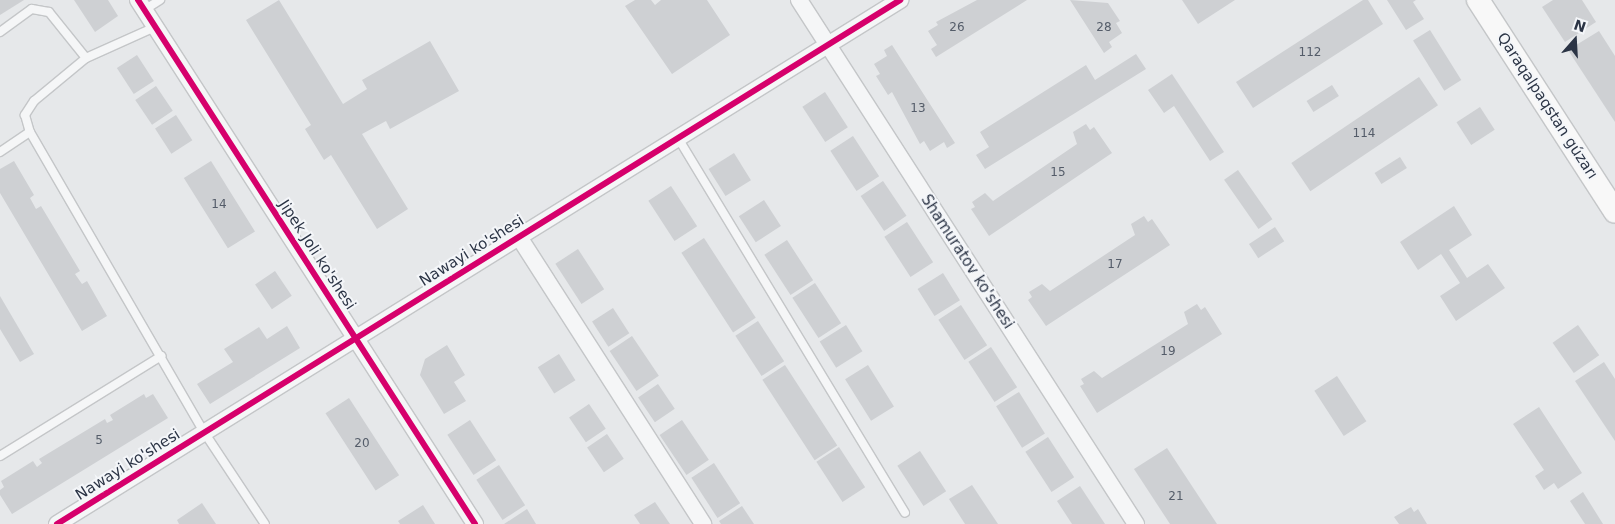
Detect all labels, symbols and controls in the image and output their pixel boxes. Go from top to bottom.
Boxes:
north arrow [1550,15,1600,65]
text: N [1572,16,1588,35]
house number: 26 [949,21,965,35]
house number: 28 [1096,21,1112,35]
street label: Qaraqalpaqstan gúzarı [1493,29,1601,183]
house number: 112 [1299,46,1321,60]
house number: 13 [910,102,926,116]
house number: 114 [1353,127,1375,141]
house number: 15 [1050,166,1066,180]
street label: Shamuratov ko'shesi [917,192,1017,332]
street label: Jipek Joli ko'shesi [275,197,359,313]
house number: 14 [211,198,227,212]
street label: Nawayi ko'shesi [416,212,528,290]
house number: 17 [1107,258,1123,272]
house number: 19 [1160,345,1176,359]
street label: Nawayi ko'shesi [72,426,184,504]
house number: 5 [95,434,103,448]
house number: 20 [354,437,370,451]
house number: 21 [1168,490,1184,504]

